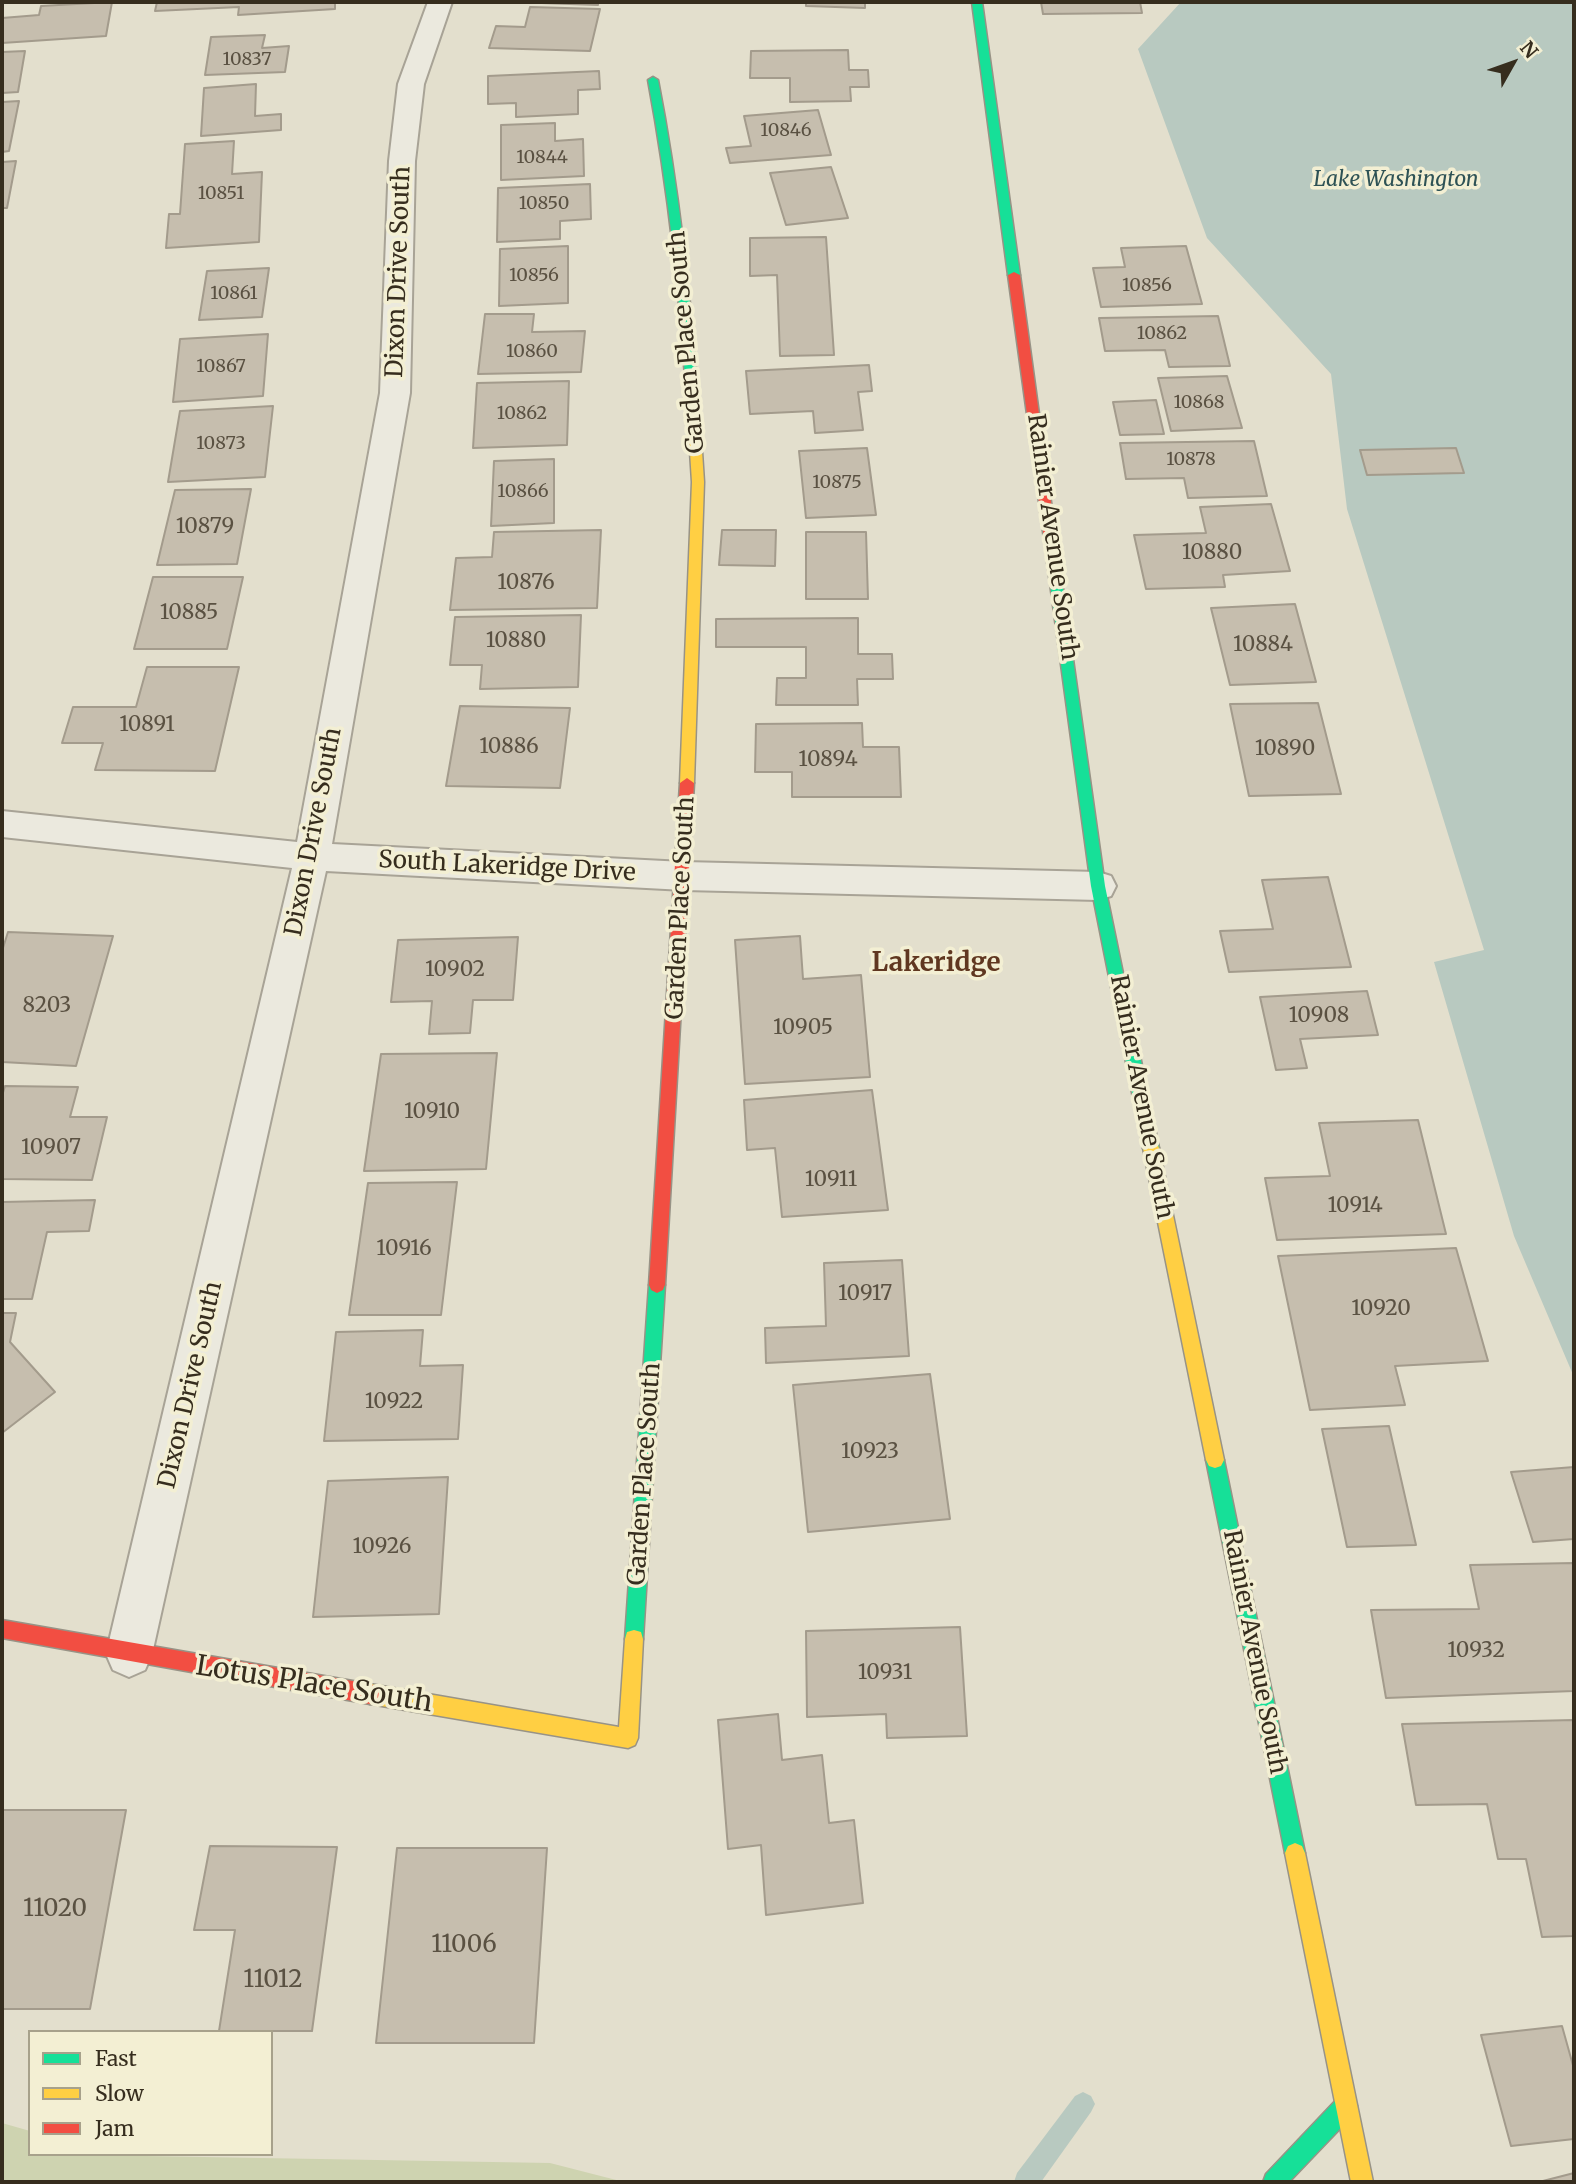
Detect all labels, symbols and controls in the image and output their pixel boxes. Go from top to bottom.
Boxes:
north arrow [1478,28,1548,98]
text: N [1515,36,1543,63]
house number: 10837 [223,49,271,71]
house number: 10846 [760,120,812,142]
house number: 10844 [516,147,568,169]
street label: Dixon Drive South [381,166,417,378]
water label: Lake Washington [1313,167,1479,193]
house number: 10851 [198,183,244,205]
house number: 10850 [519,193,569,215]
street label: Garden Place South [663,230,711,454]
house number: 10856 [509,265,559,287]
house number: 10856 [1122,275,1172,297]
house number: 10861 [210,283,258,305]
house number: 10862 [1137,323,1187,345]
house number: 10860 [506,341,558,363]
house number: 10867 [196,356,246,378]
house number: 10868 [1173,392,1225,414]
house number: 10862 [497,403,547,425]
street label: Rainier Avenue South [1020,412,1084,662]
house number: 10873 [196,433,246,455]
house number: 10878 [1166,449,1216,471]
house number: 10875 [812,472,862,494]
house number: 10866 [497,481,549,503]
house number: 10879 [176,514,234,540]
house number: 10880 [1182,540,1242,566]
house number: 10876 [497,570,555,596]
house number: 10885 [160,600,218,626]
house number: 10880 [486,628,546,654]
house number: 10884 [1233,632,1293,658]
house number: 10891 [119,712,175,738]
street label: Dixon Drive South [280,725,348,939]
house number: 10886 [479,734,539,760]
house number: 10890 [1255,736,1315,762]
house number: 10894 [798,747,858,773]
street label: Garden Place South [661,796,701,1020]
street label: South Lakeridge Drive [378,846,636,888]
district label: Lakeridge [871,948,1001,980]
house number: 10902 [425,957,485,983]
street label: Rainier Avenue South [1103,972,1179,1222]
house number: 8203 [23,993,71,1019]
house number: 10908 [1289,1003,1349,1029]
house number: 10905 [773,1015,833,1041]
house number: 10910 [404,1099,460,1125]
house number: 10907 [21,1135,81,1161]
house number: 10911 [805,1167,857,1193]
house number: 10914 [1327,1193,1383,1219]
house number: 10916 [376,1236,432,1262]
street label: Dixon Drive South [153,1279,229,1491]
house number: 10917 [838,1281,892,1307]
house number: 10920 [1351,1296,1411,1322]
street label: Garden Place South [623,1362,667,1586]
house number: 10922 [365,1389,423,1415]
house number: 10923 [841,1439,899,1465]
street label: Rainier Avenue South [1216,1527,1292,1777]
house number: 10926 [353,1534,411,1560]
house number: 10932 [1447,1638,1505,1664]
street label: Lotus Place South [193,1650,435,1720]
house number: 10931 [858,1660,912,1686]
house number: 11020 [23,1895,87,1923]
house number: 11006 [431,1931,497,1959]
house number: 11012 [243,1966,303,1994]
legend [28,2030,273,2156]
text: Fast [95,2045,137,2072]
text: Slow [95,2080,144,2107]
text: Jam [95,2115,134,2142]

